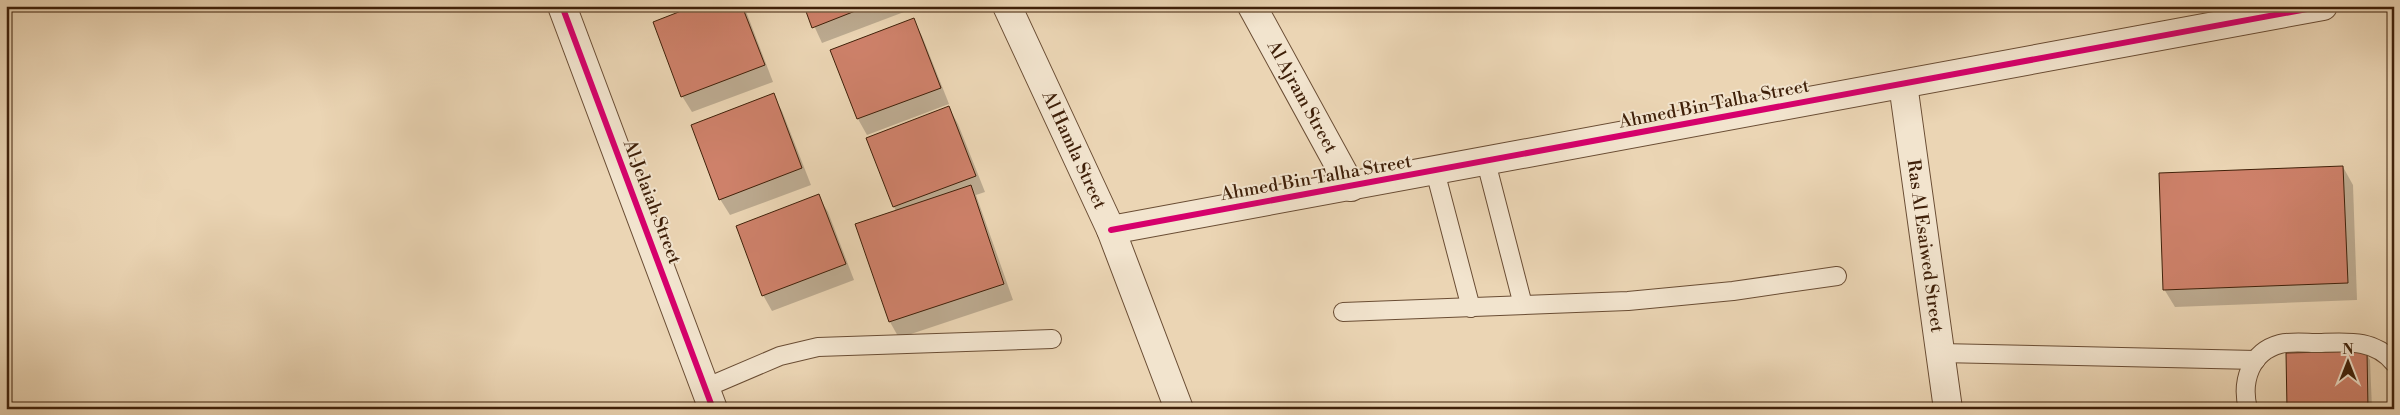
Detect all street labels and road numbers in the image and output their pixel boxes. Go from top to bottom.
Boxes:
street label: Al Ajram Street [1261,36,1343,158]
street label: Ahmed Bin Talha Street [1616,74,1812,134]
street label: Al Hamla Street [1036,86,1112,213]
street label: Al Jelaiah Street [617,136,686,268]
street label: Ahmed Bin Talha Street [1218,150,1414,206]
street label: Ras Al Esaiwed Street [1901,158,1949,335]

